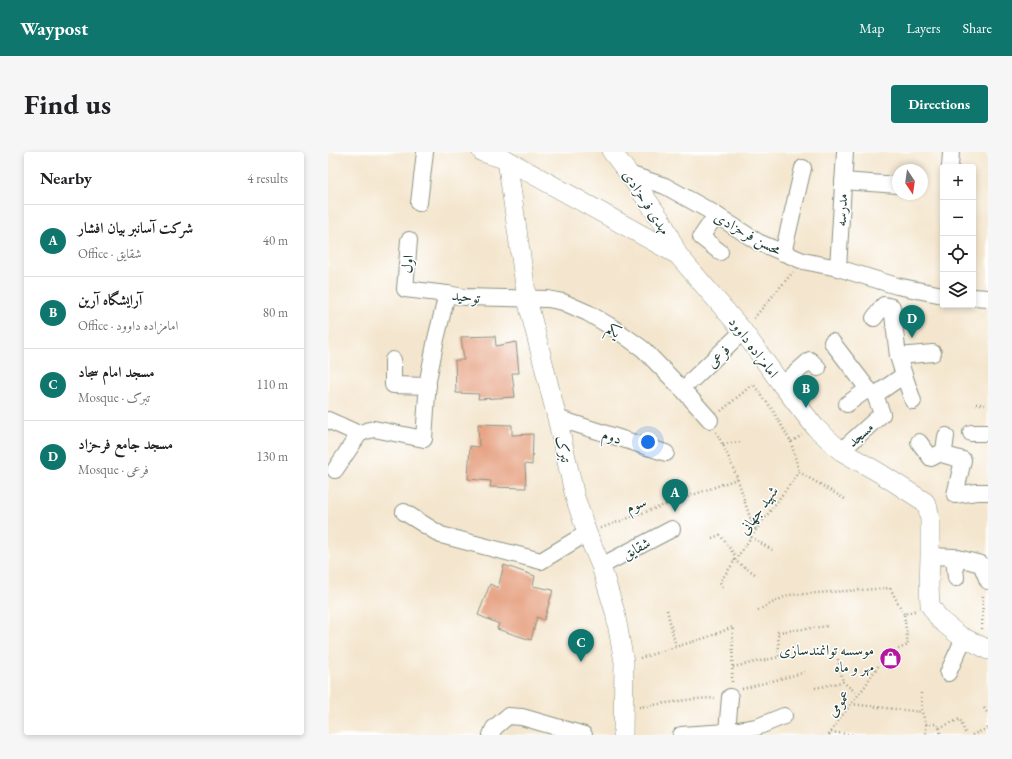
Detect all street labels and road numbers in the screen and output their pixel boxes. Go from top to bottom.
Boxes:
street label: مهدی فرحزادی [618,166,675,239]
street label: مدرسه [831,193,851,227]
street label: محسن فرحزادی [711,207,785,260]
street label: اول [397,254,417,274]
street label: توحید [451,285,481,307]
street label: امامزاده داوود [723,312,783,383]
street label: یکم [600,318,626,346]
street label: فرعی [702,340,735,372]
street label: مسجد [843,417,877,451]
street label: دوم [599,424,624,452]
street label: تبرک [552,434,576,464]
street label: شهید جهانی [734,482,783,539]
street label: سوم [623,492,650,520]
street label: شقایق [618,533,654,563]
street label: عمومی [822,686,854,720]

